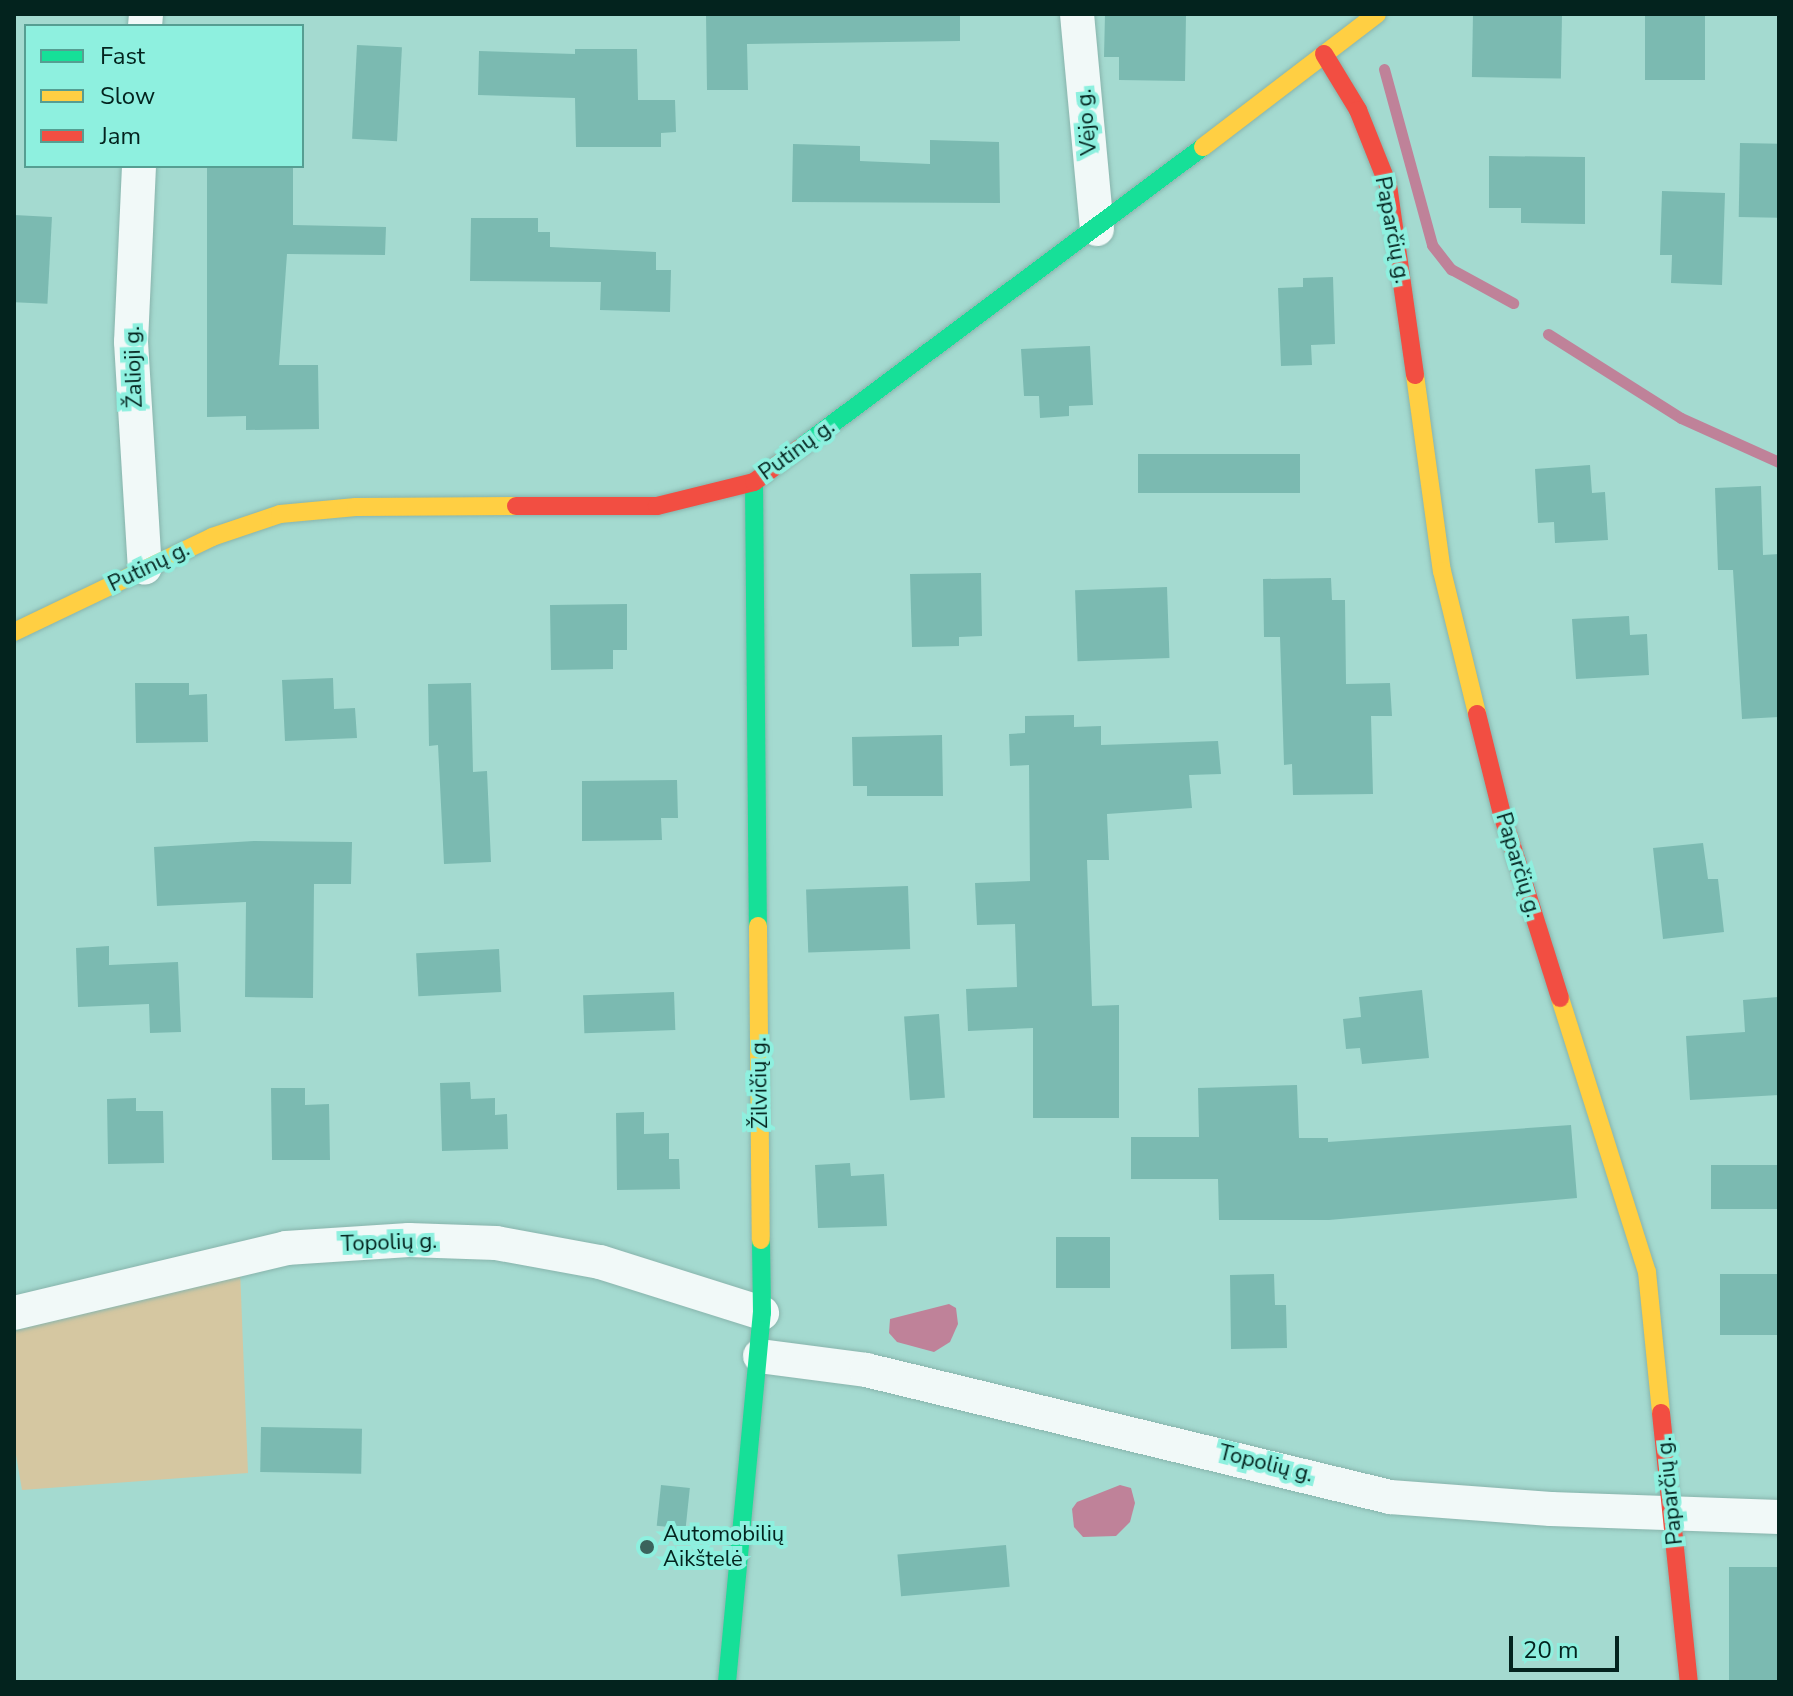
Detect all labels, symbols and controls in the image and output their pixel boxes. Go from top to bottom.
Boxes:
legend [24,24,304,168]
text: Fast [100,40,145,72]
text: Slow [100,80,155,112]
street label: Vėjo g. [1071,88,1103,156]
text: Jam [100,120,141,152]
street label: Paparčių g. [1369,174,1415,286]
street label: Žalioji g. [119,326,149,408]
street label: Putinų g. [754,414,840,486]
street label: Putinų g. [104,536,194,598]
street label: Paparčių g. [1490,809,1546,921]
street label: Žilvičių g. [746,1037,774,1129]
street label: Topolių g. [340,1228,438,1258]
street label: Paparčių g. [1651,1436,1689,1546]
street label: Topolių g. [1216,1440,1316,1488]
place label: Automobilių Aikštelė [663,1521,784,1572]
marker: Automobilių Aikštelė [638,1538,656,1556]
scale bar [1513,1620,1623,1670]
text: 20 m [1523,1634,1579,1666]

